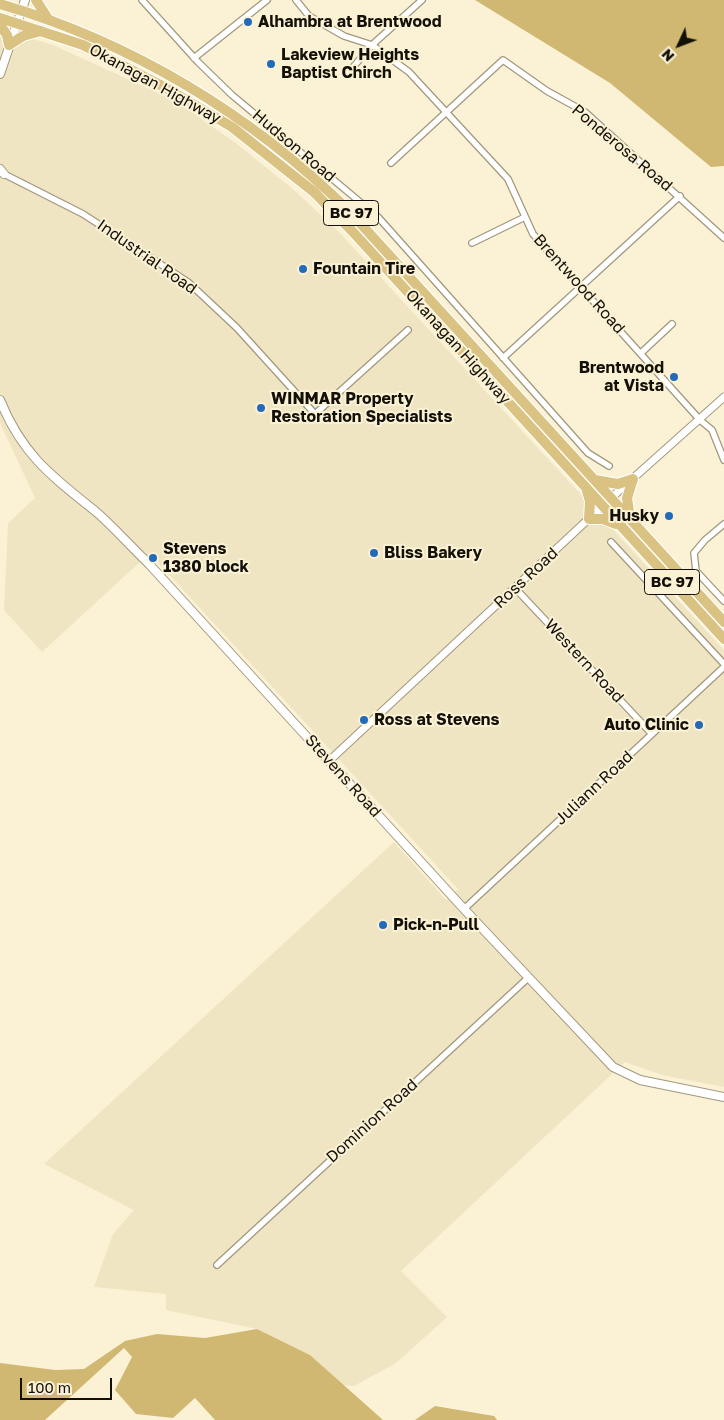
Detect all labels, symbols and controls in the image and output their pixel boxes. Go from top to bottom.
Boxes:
place label: Alhambra at Brentwood [258,12,442,32]
marker: Alhambra at Brentwood [242,16,254,28]
north arrow [654,20,704,70]
street label: Okanagan Highway [86,40,224,128]
place label: Lakeview Heights Baptist Chirch [281,45,419,83]
text: N [658,46,678,65]
marker: Lakeview Heights Baptist Chirch [265,58,277,70]
street label: Ponderosa Road [568,100,676,196]
street label: Hudson Road [248,106,340,186]
road number: BC 97 [324,200,378,226]
street label: Industrial Road [94,216,200,298]
street label: Brentwood Road [529,230,629,338]
place label: Fountain Tire [313,259,415,279]
marker: Fountain Tire [297,263,309,275]
street label: Okanagan Highway [401,286,515,408]
place label: Brentwood at Vista [579,358,664,396]
marker: Brentwood at Vista [668,371,680,383]
place label: WINMAR Property Restoration Specialists [271,389,452,427]
marker: WINMAR Property Restoration Specialists [255,402,267,414]
place label: Husky [609,506,659,526]
marker: Husky [663,510,675,522]
place label: Stevens 1380 block [163,539,249,577]
place label: Bliss Bakery [384,543,482,563]
street label: Ross Road [490,544,562,612]
marker: Bliss Bakery [368,547,380,559]
marker: Stevens 1380 block [147,552,159,564]
road number: BC 97 [644,570,700,594]
street label: Western Road [540,615,628,707]
place label: Ross at Stevens [374,710,500,730]
marker: Ross at Stevens [358,714,370,726]
place label: Auto Clinic [604,715,689,735]
marker: Auto Clinic [693,719,705,731]
street label: Stevens Road [301,731,385,821]
street label: Juliann Road [551,747,637,829]
place label: Pick-n-Pull [393,915,479,935]
marker: Pick-n-Pull [377,919,389,931]
street label: Dominion Road [322,1075,422,1167]
scale bar [22,1368,115,1400]
text: 100 m [28,1378,71,1396]

